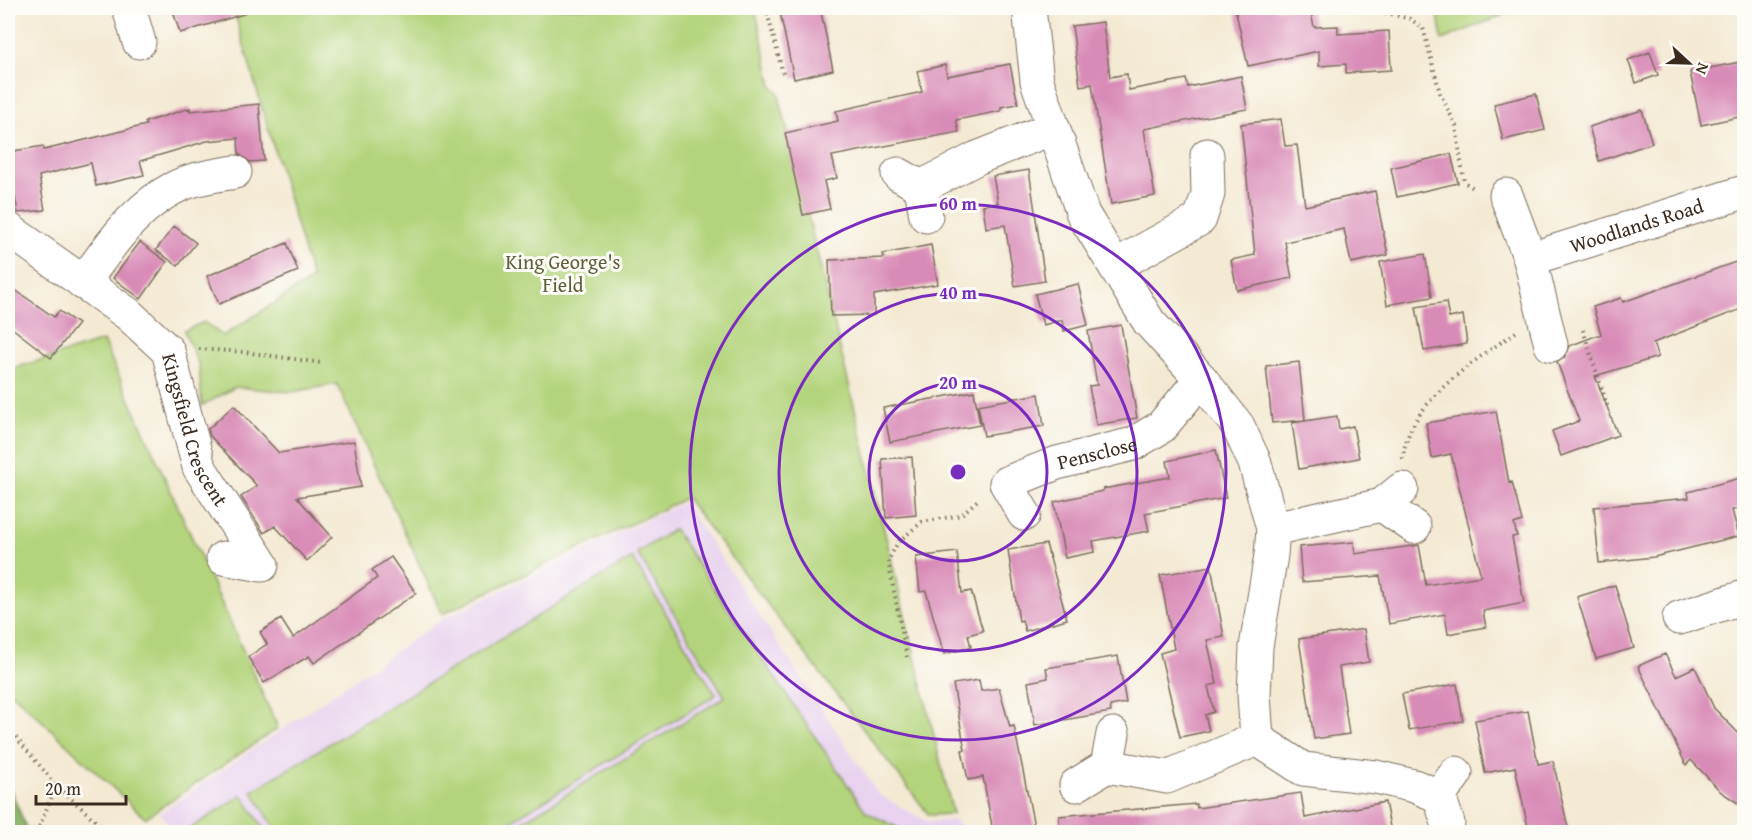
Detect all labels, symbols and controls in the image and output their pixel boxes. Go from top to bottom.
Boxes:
north arrow [1659,33,1719,93]
text: N [1690,59,1716,78]
text: 60 m [939,190,978,217]
street label: Woodlands Road [1566,191,1707,260]
park label: King George's Field [505,247,621,299]
text: 40 m [939,279,978,306]
street label: Kingsfield Crescent [155,350,235,512]
text: 20 m [939,369,978,396]
street label: Pensclose [1054,429,1140,476]
centre of rings [948,462,968,482]
scale bar [36,768,126,806]
text: 20 m [45,775,81,802]

